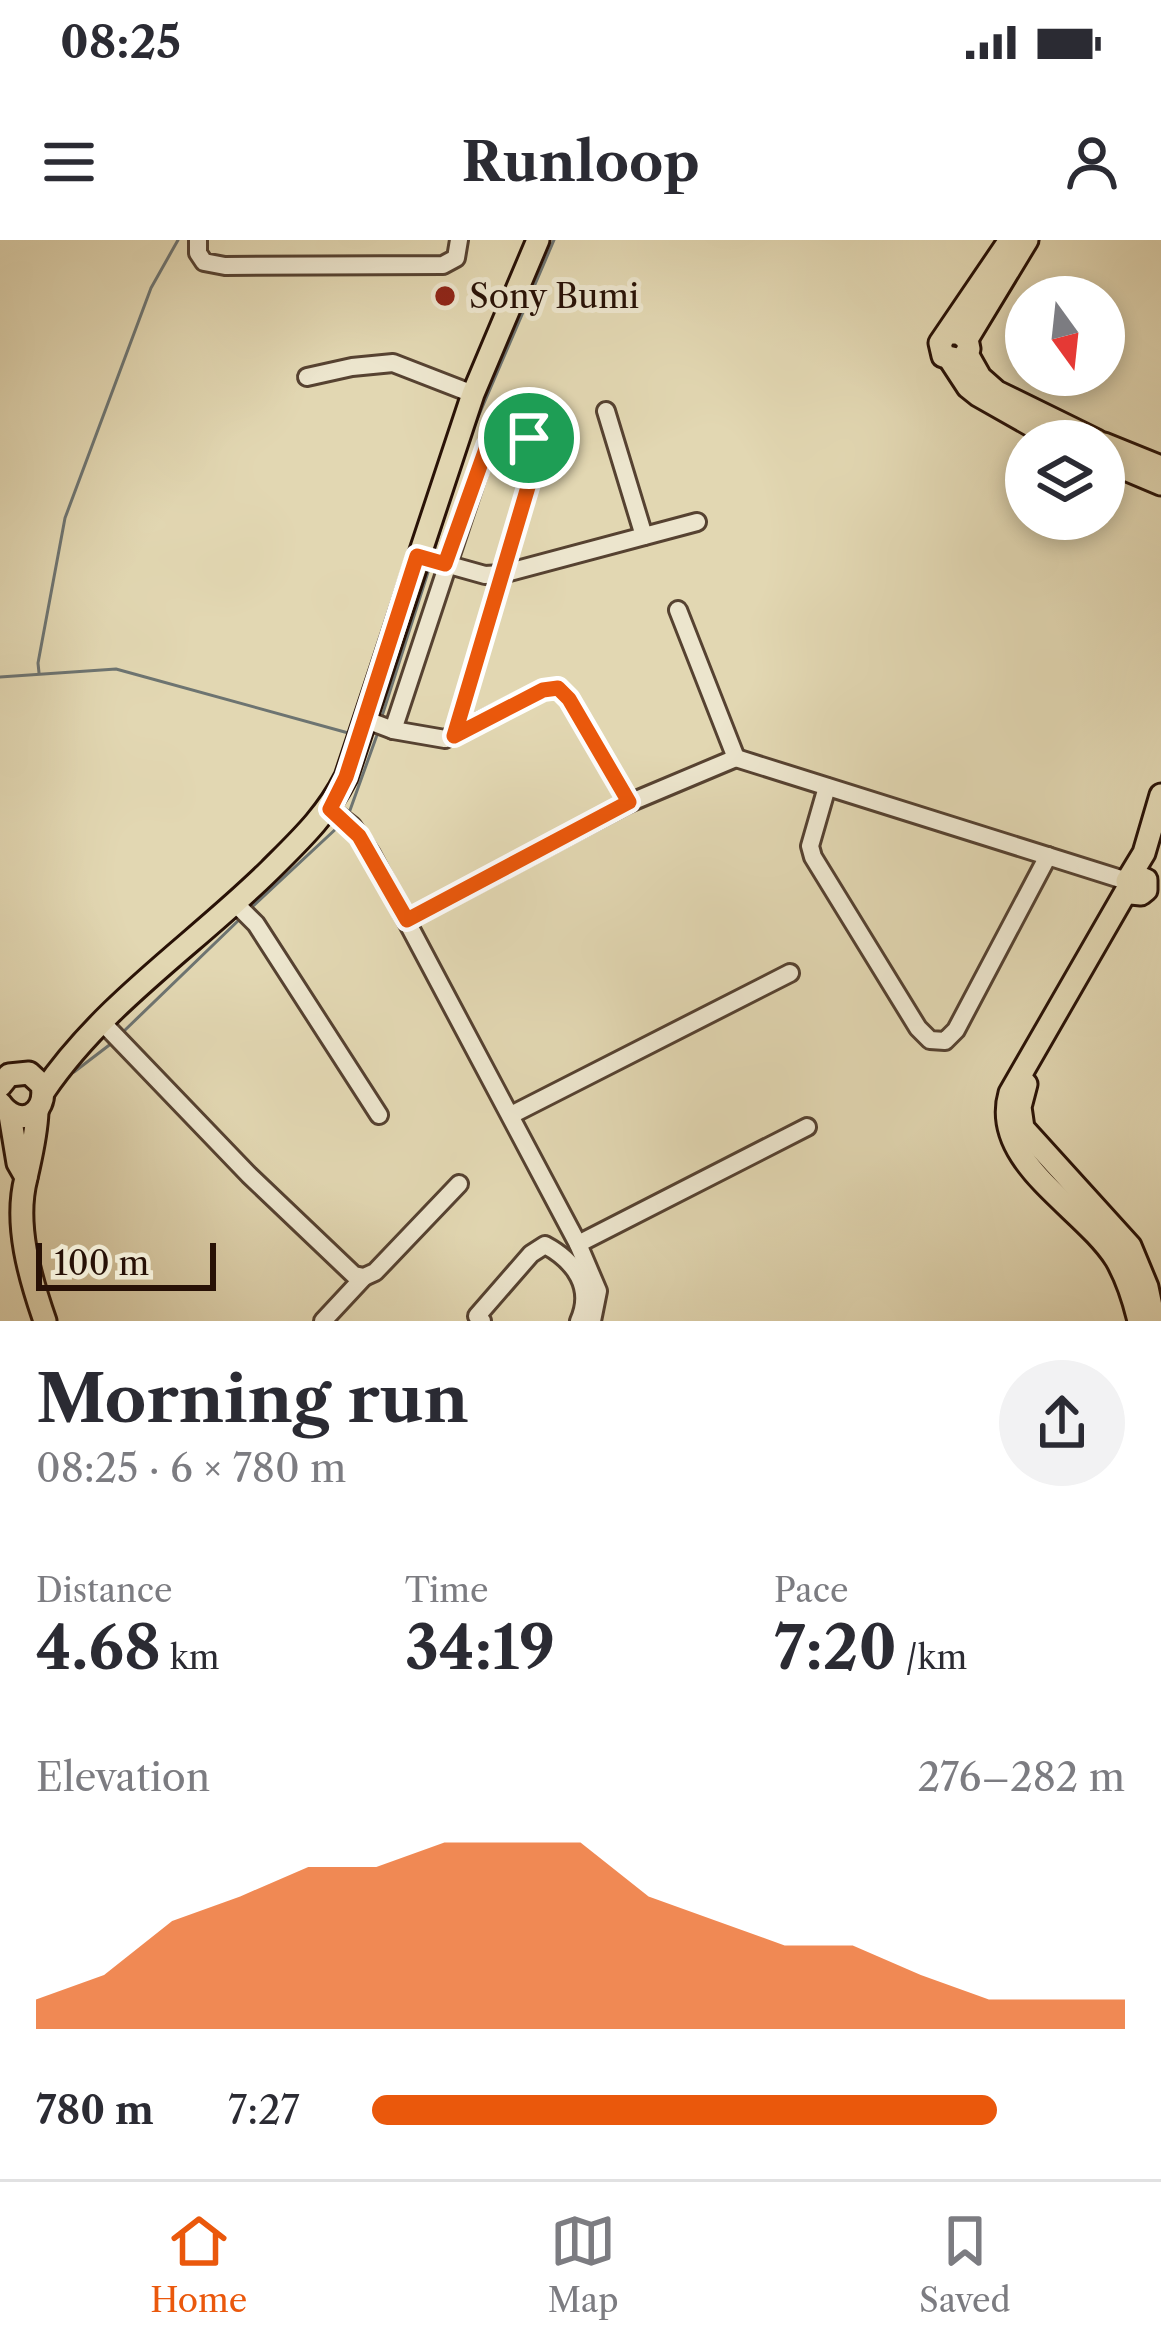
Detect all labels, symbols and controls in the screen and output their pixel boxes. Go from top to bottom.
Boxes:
text: 08:25 [60,14,181,70]
icon: menu [36,129,102,195]
text: Runloop [461,129,700,195]
icon: person [1059,129,1125,195]
place label: Sony Bumi [469,276,639,317]
north arrow [1005,276,1125,396]
map controls [1005,276,1125,540]
marker: Sony Bumi [432,283,458,309]
pin [478,387,580,489]
icon: arrive [496,405,562,471]
button: layers [1005,420,1125,540]
scale bar [36,1237,216,1290]
text: 100 m [54,1243,149,1284]
text: Morning run [36,1358,469,1439]
button: share [999,1360,1125,1486]
text: 08:25 · 6 × 780 m [36,1444,346,1492]
text: Distance [36,1570,173,1611]
text: Time [405,1570,488,1611]
text: Pace [774,1570,849,1611]
text: 4.68 [36,1611,161,1685]
text: 34:19 [405,1611,555,1685]
text: 7:20 [774,1611,897,1685]
text: km [161,1637,220,1678]
text: /km [897,1637,967,1678]
text: Elevation [36,1753,210,1801]
text: 276–282 m [918,1753,1125,1801]
text: 780 m [36,2086,154,2134]
text: 7:27 [228,2086,300,2134]
tab: Home [150,2208,247,2321]
tab: Map [548,2208,619,2321]
tab: Saved [919,2208,1011,2321]

